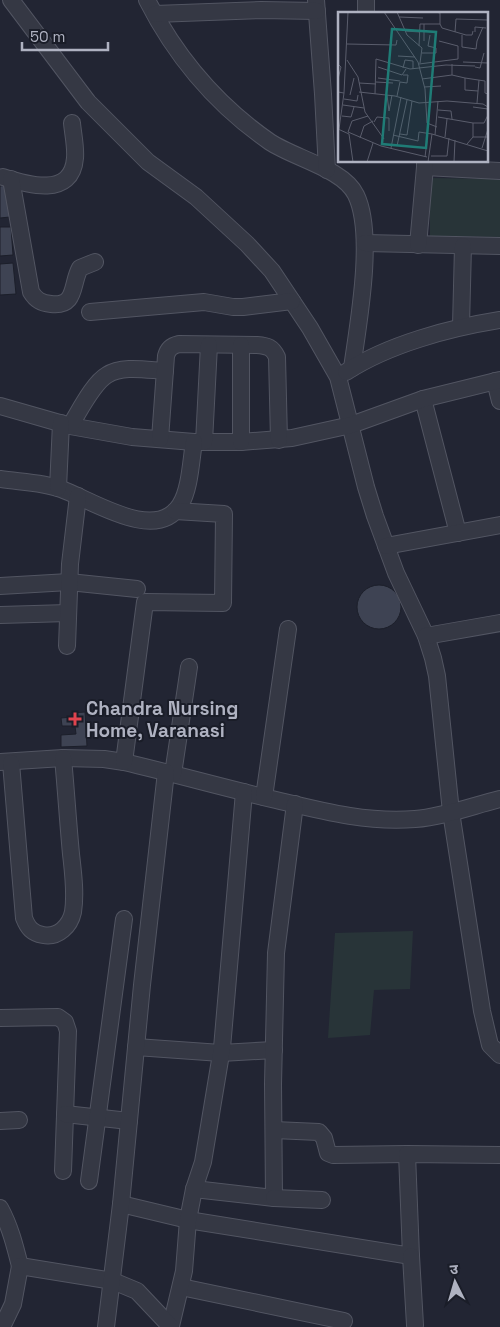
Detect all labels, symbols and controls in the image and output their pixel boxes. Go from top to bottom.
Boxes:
inset map [338,12,488,162]
scale bar [22,20,109,52]
text: 50 m [30,27,65,46]
place label: Chandra Nursing Home, Varanasi [86,696,238,743]
marker: Chandra Nursing Home, Varanasi [68,712,82,726]
north arrow [430,1257,480,1307]
text: उ [449,1260,460,1278]

